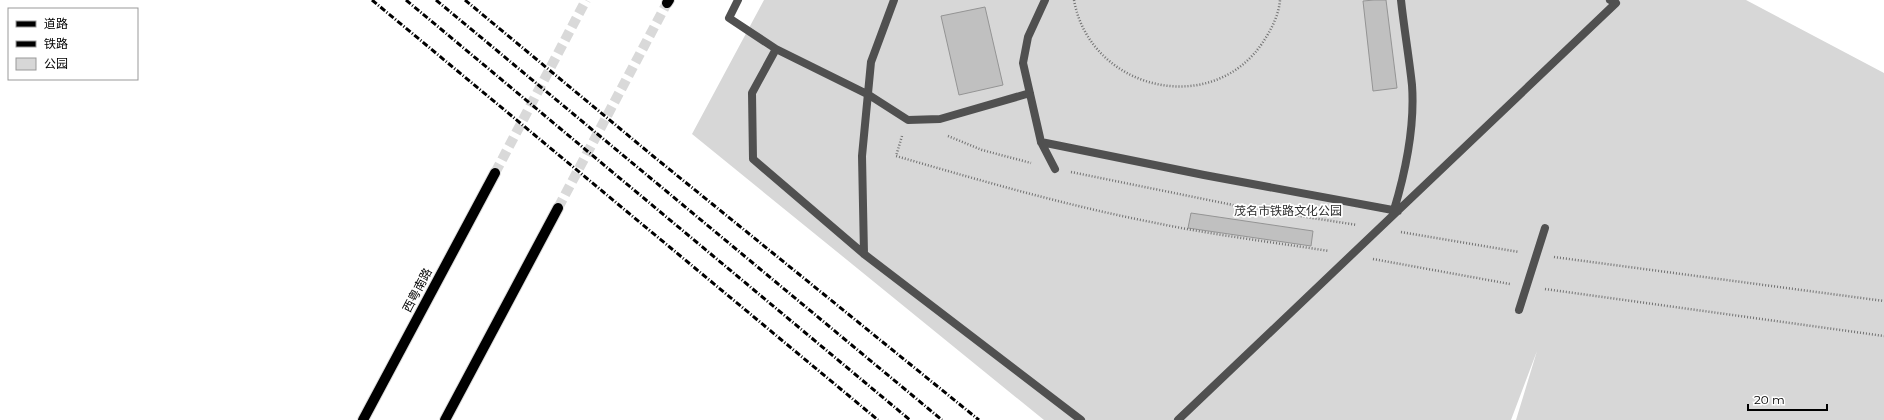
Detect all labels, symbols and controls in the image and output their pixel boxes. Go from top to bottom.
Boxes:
legend [8,8,138,80]
text: 道路 [44,16,68,31]
text: 铁路 [44,36,68,51]
text: 公园 [44,56,68,71]
park label: 茂名市铁路文化公园 [1234,203,1342,218]
street label: 西粤南路 [399,265,435,315]
scale bar [1748,386,1827,412]
text: 20 m [1754,392,1785,407]

